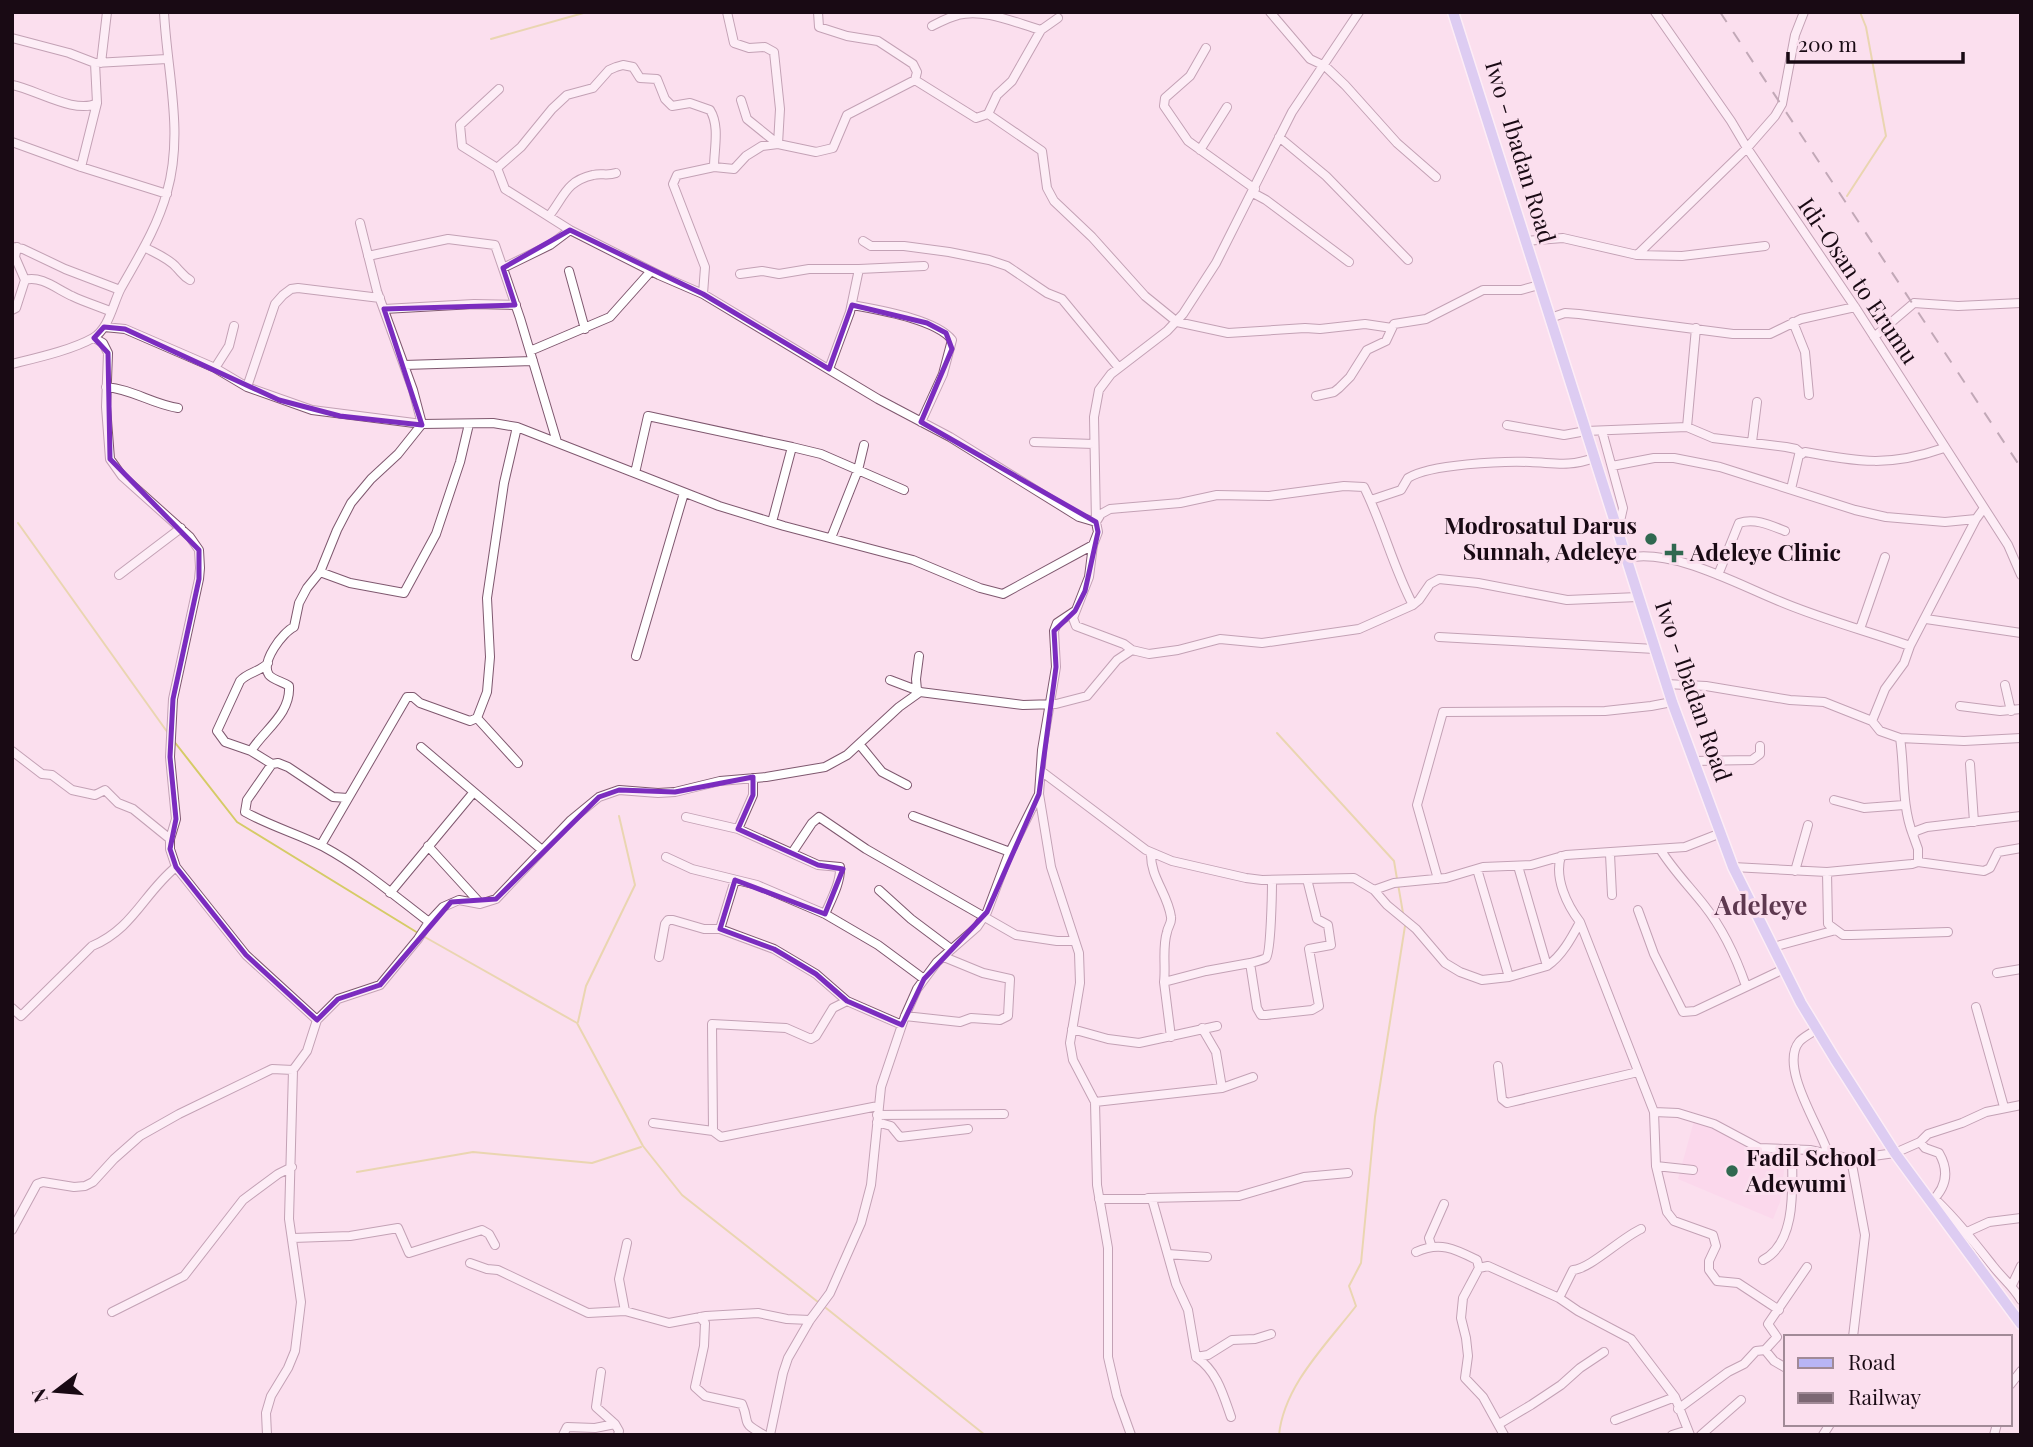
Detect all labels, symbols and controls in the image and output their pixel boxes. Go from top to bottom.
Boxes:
scale bar [1788,21,1963,65]
text: 200 m [1798,29,1857,57]
street label: Iwo - Ibadan Road [1479,57,1564,247]
street label: Idi-Osan to Erumu [1792,191,1926,369]
place label: Modrosatul Darus Sunnah, Adeleye [1444,509,1637,566]
marker: Modrosatul Darus Sunnah, Adeleye [1643,531,1659,547]
place label: Adeleye Clinic [1689,536,1841,567]
marker: Adeleye Clinic [1664,543,1684,563]
street label: Iwo - Ibadan Road [1649,596,1740,785]
district label: Adeleye [1714,887,1807,922]
place label: Fadil School Adewumi [1745,1141,1876,1198]
marker: Fadil School Adewumi [1724,1163,1740,1179]
legend [1784,1335,2012,1426]
text: Road [1848,1347,1896,1375]
north arrow [21,1356,91,1426]
text: Railway [1848,1382,1922,1410]
text: N [24,1386,53,1406]

